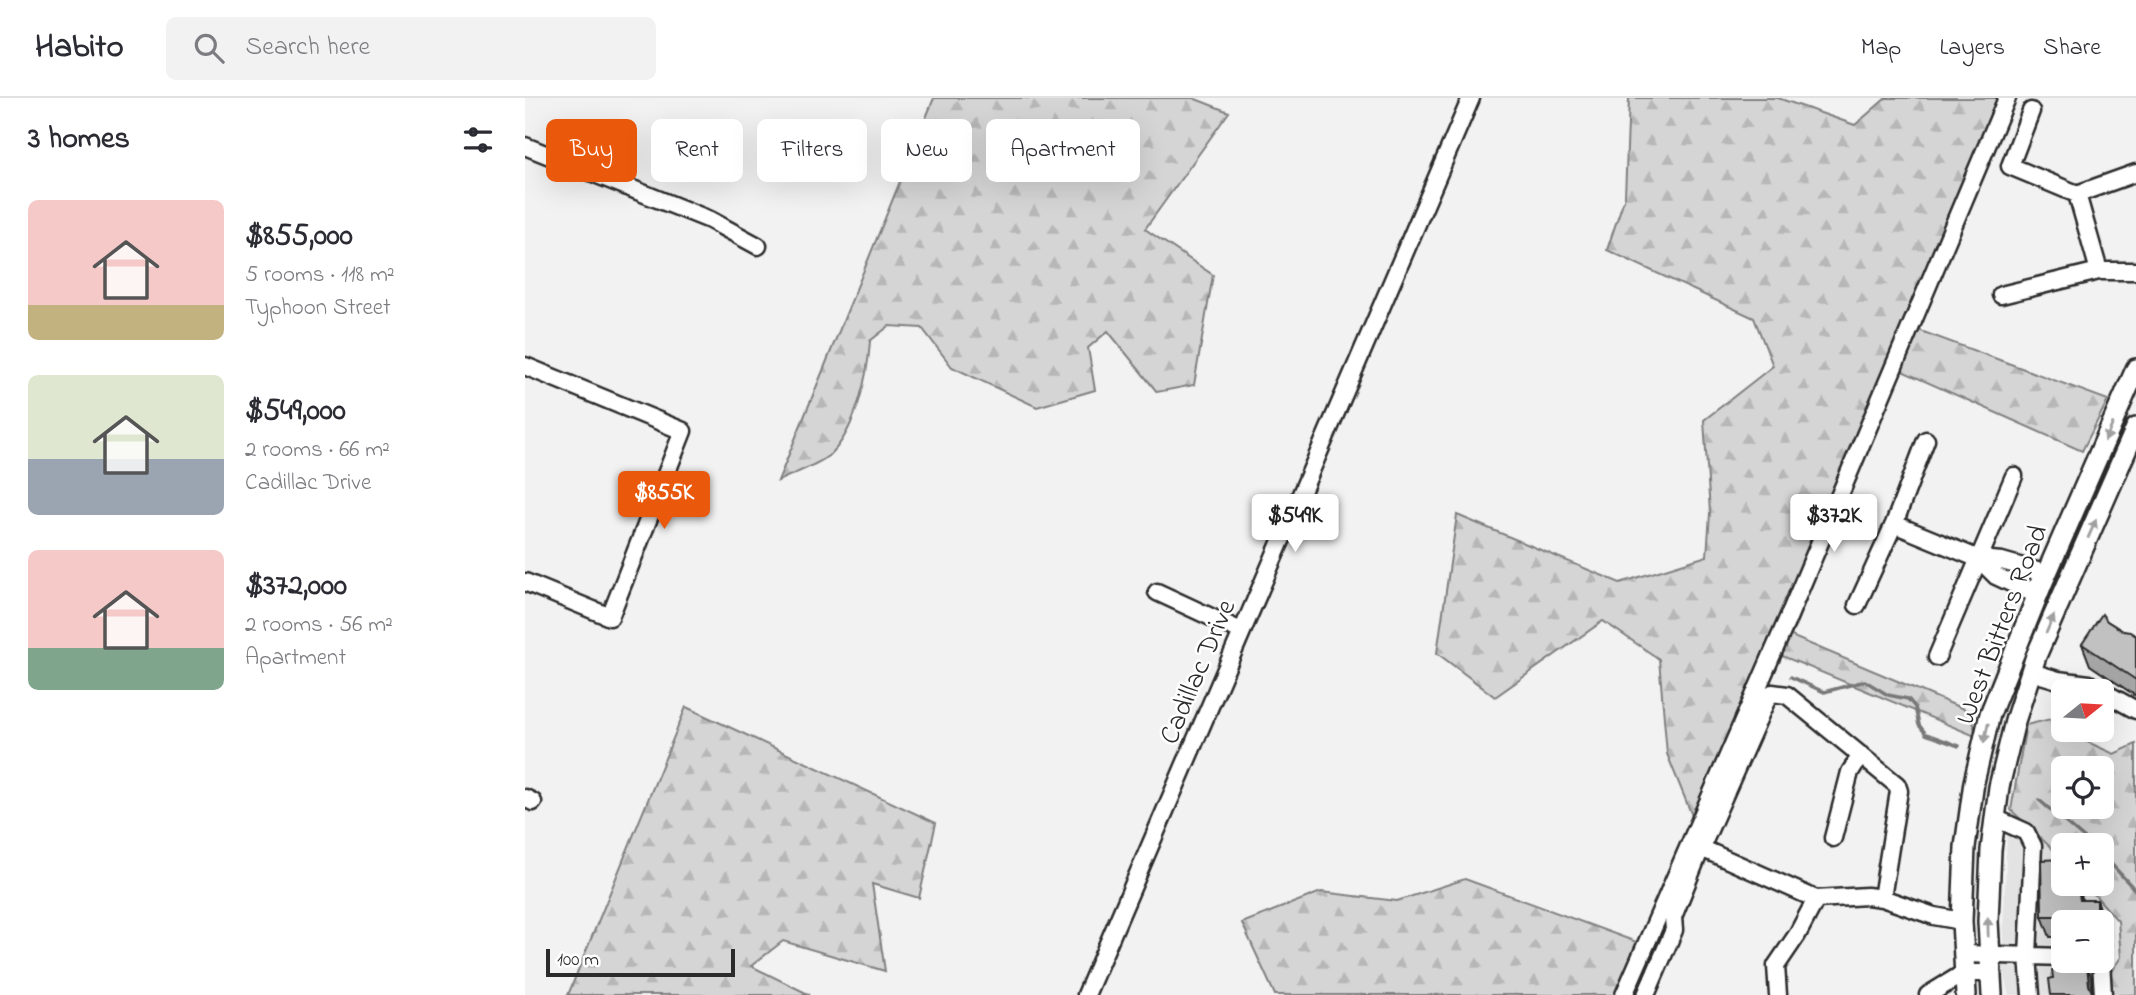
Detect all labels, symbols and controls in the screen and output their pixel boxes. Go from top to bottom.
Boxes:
search box [166,17,656,80]
text: Habito [35,24,124,72]
icon: search [190,29,228,67]
text: Search here [246,29,370,67]
text: Map [1861,31,1901,66]
text: Layers [1939,31,2005,66]
text: Share [2043,31,2101,66]
text: 3 homes [28,118,130,162]
chip: Buy [546,119,637,182]
chip: Rent [651,119,743,182]
chip: Filters [757,119,867,182]
chip: New [881,119,972,182]
chip: Apartment [986,119,1140,182]
icon: filters [459,121,497,159]
text: $855,000 [245,215,353,259]
icon: home [84,228,168,312]
text: 5 rooms · 118 m² [245,259,395,292]
text: Typhoon Street [245,292,391,325]
text: $549,000 [245,390,346,434]
icon: home [84,403,168,487]
one-way arrow [2103,421,2114,442]
text: 2 rooms · 66 m² [245,434,390,467]
text: Cadillac Drive [245,467,371,500]
pin: $855K [615,472,713,531]
text: $855K [634,477,694,510]
pin: $549K [1246,494,1344,554]
pin: $372K [1785,494,1883,554]
text: $549K [1268,500,1322,533]
text: $372K [1806,500,1862,533]
street label: West Bitters Road [1946,519,2060,731]
one-way arrow [2087,519,2098,540]
text: $372,000 [245,565,347,609]
icon: home [84,578,168,662]
street label: Cadillac Drive [1150,593,1248,751]
text: 2 rooms · 56 m² [245,609,393,642]
one-way arrow [2044,614,2056,634]
text: Apartment [245,642,346,675]
north arrow [2051,679,2114,742]
map controls [2051,679,2114,973]
one-way arrow [1980,722,1991,744]
button: locate [2051,756,2114,819]
button: + [2051,833,2114,896]
button: − [2051,910,2114,973]
one-way arrow [1982,916,1994,938]
scale bar [546,946,735,978]
text: 100 m [557,947,599,974]

